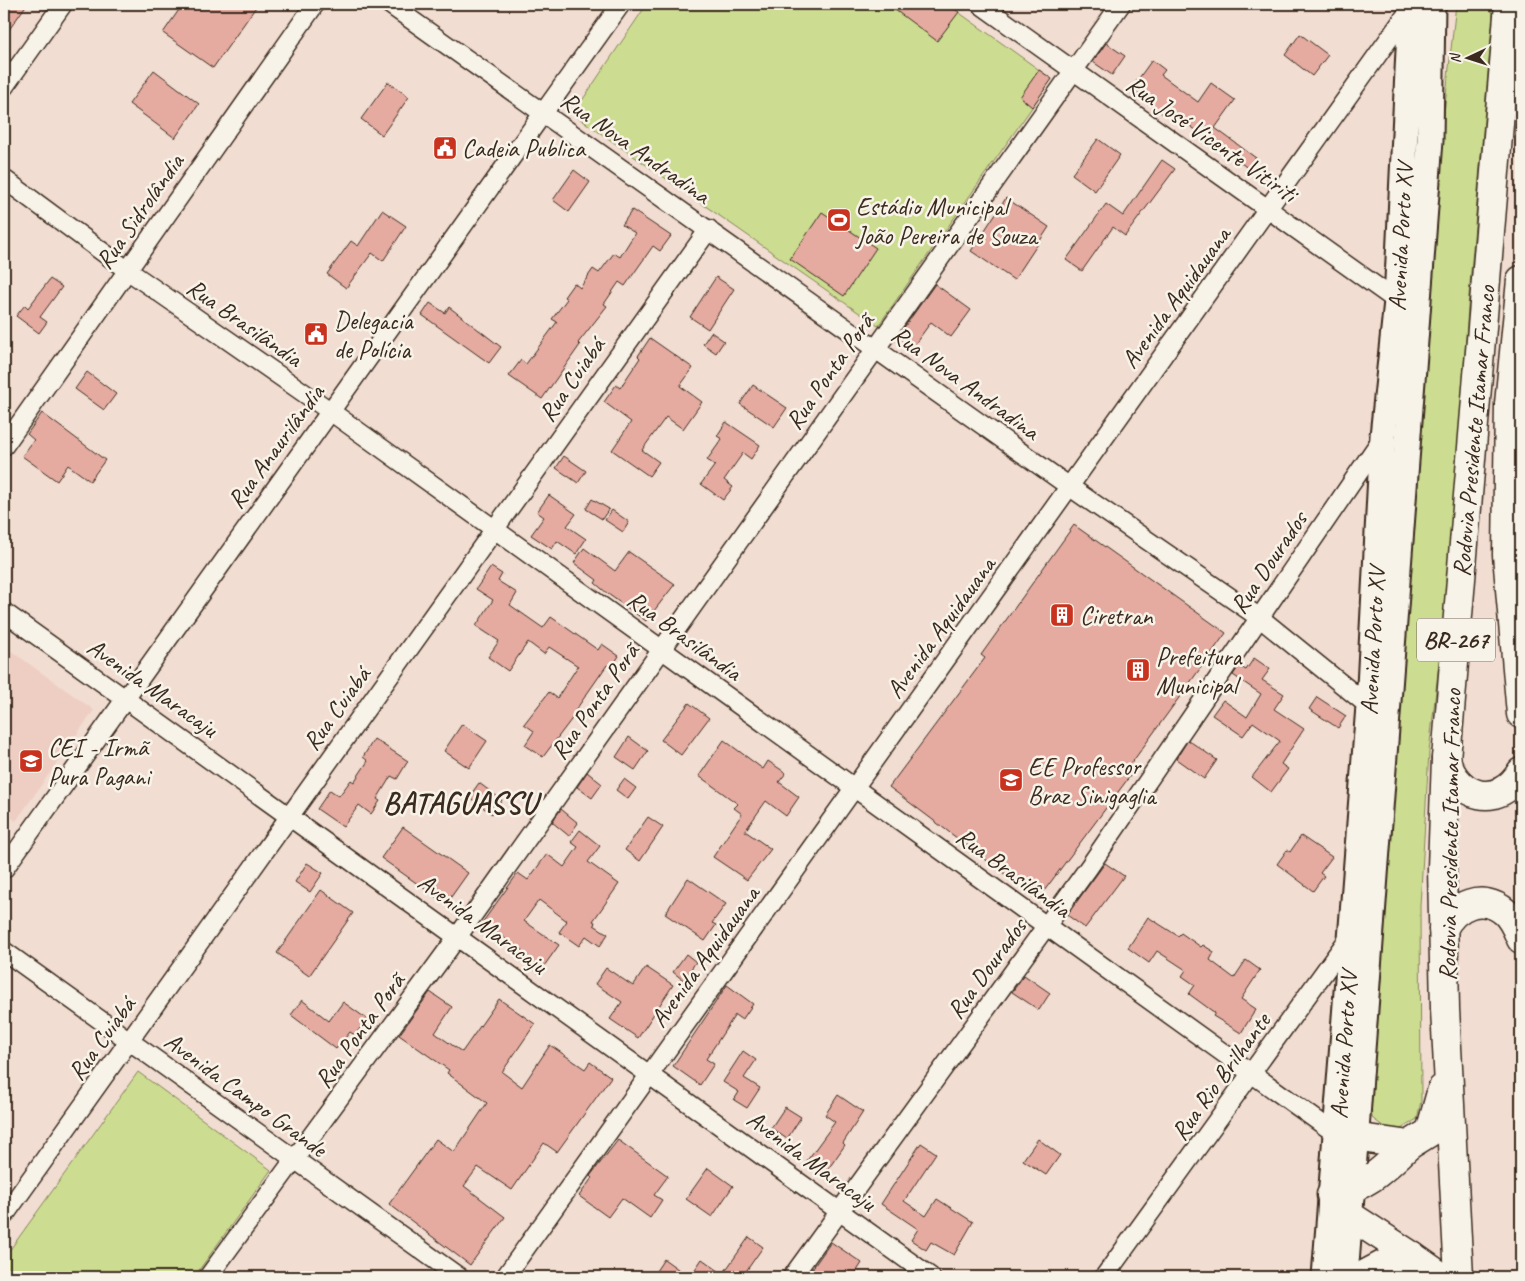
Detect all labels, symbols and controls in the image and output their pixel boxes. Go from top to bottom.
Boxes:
north arrow [1442,32,1492,82]
text: N [1447,52,1464,64]
street label: Rua José Vicente Vitiriti [1120,68,1306,212]
street label: Rua Nova Andradina [554,84,718,212]
place label: Cadeia Publica [462,133,587,165]
public building icon: Cadeia Publica [432,135,458,161]
street label: Rua Sidrolândia [88,146,192,275]
street label: Avenida Porto XV [1381,158,1421,312]
place label: Estádio Municipal João Pereira de Souza [855,191,1039,252]
sports icon: Estádio Municipal João Pereira de Souza [826,207,852,233]
street label: Avenida Aquidauana [1114,218,1239,375]
street label: Rua Brasilândia [180,271,310,376]
street label: Rodovia Presidente Itamar Franco [1445,283,1503,578]
place label: Delegacia de Polícia [334,305,415,366]
street label: Rua Ponta Porã [778,305,883,436]
street label: Rua Nova Andradina [885,318,1047,448]
public building icon: Delegacia de Polícia [303,321,329,347]
street label: Rua Cuiabá [531,329,614,428]
street label: Rua Anaurilândia [220,377,333,515]
street label: Rua Dourados [1223,503,1316,620]
street label: Avenida Aquidauana [879,548,1004,705]
street label: Avenida Porto XV [1353,562,1393,716]
street label: Rua Brasilândia [621,583,750,689]
place label: Ciretran [1080,600,1153,632]
building icon: Ciretran [1049,602,1075,628]
road number: BR-267 [1417,618,1495,662]
street label: Avenida Maracaju [81,631,225,746]
street label: Rua Ponta Porã [543,635,648,766]
place label: Prefeitura Municipal [1156,641,1243,702]
building icon: Prefeitura Municipal [1125,657,1151,683]
street label: Rua Cuiabá [296,659,379,757]
street label: Rodovia Presidente Itamar Franco [1431,688,1469,981]
place label: CEI - Irmã Pura Pagani [48,732,153,793]
school or university icon: CEI - Irmã Pura Pagani [18,748,44,774]
place label: EE Professor Braz Sinigaglia [1028,751,1158,812]
school or university icon: EE Professor Braz Sinigaglia [998,767,1024,793]
district label: BATAGUASSU [383,784,543,822]
street label: Rua Brasilândia [950,820,1079,926]
street label: Avenida Maracaju [411,866,555,983]
street label: Avenida Aquidauana [643,877,768,1034]
street label: Rua Dourados [940,910,1036,1025]
street label: Rua Ponta Porã [307,964,414,1094]
street label: Avenida Porto XV [1323,966,1365,1120]
street label: Rua Cuiabá [61,989,144,1087]
street label: Rua Rio Brilhante [1164,1005,1279,1147]
street label: Avenida Campo Grande [158,1025,334,1166]
street label: Avenida Maracaju [740,1103,884,1220]

